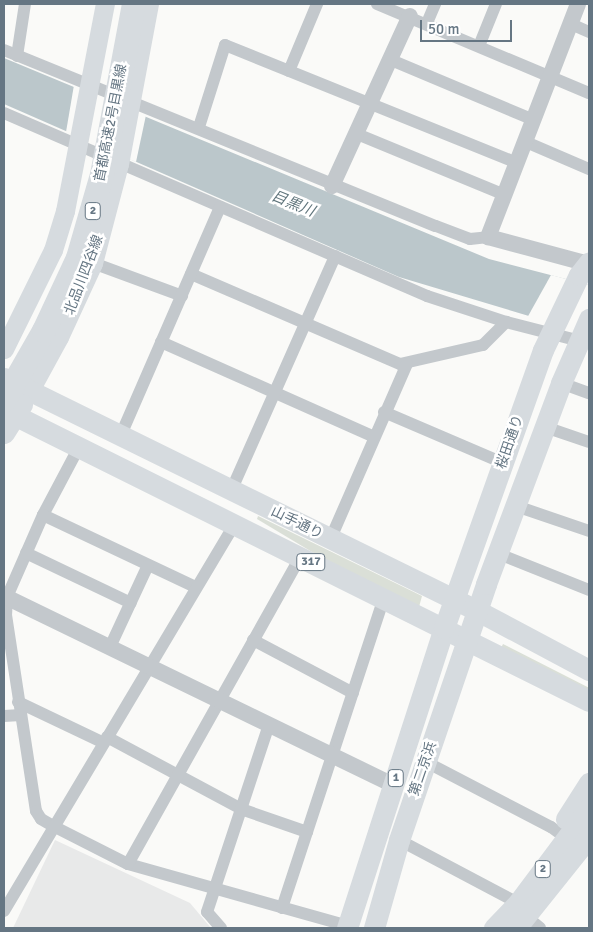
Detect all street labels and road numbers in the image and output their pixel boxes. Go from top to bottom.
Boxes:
street label: 首都高速2号目黒線 [91,63,131,183]
road number: 2 [84,202,102,220]
street label: 北品川四谷線 [61,233,107,317]
street label: 桜田通り [493,413,527,471]
street label: 山手通り [268,503,326,543]
road number: 317 [296,552,326,572]
street label: 第二京浜 [406,740,440,798]
road number: 1 [387,768,405,788]
road number: 2 [534,860,552,879]

